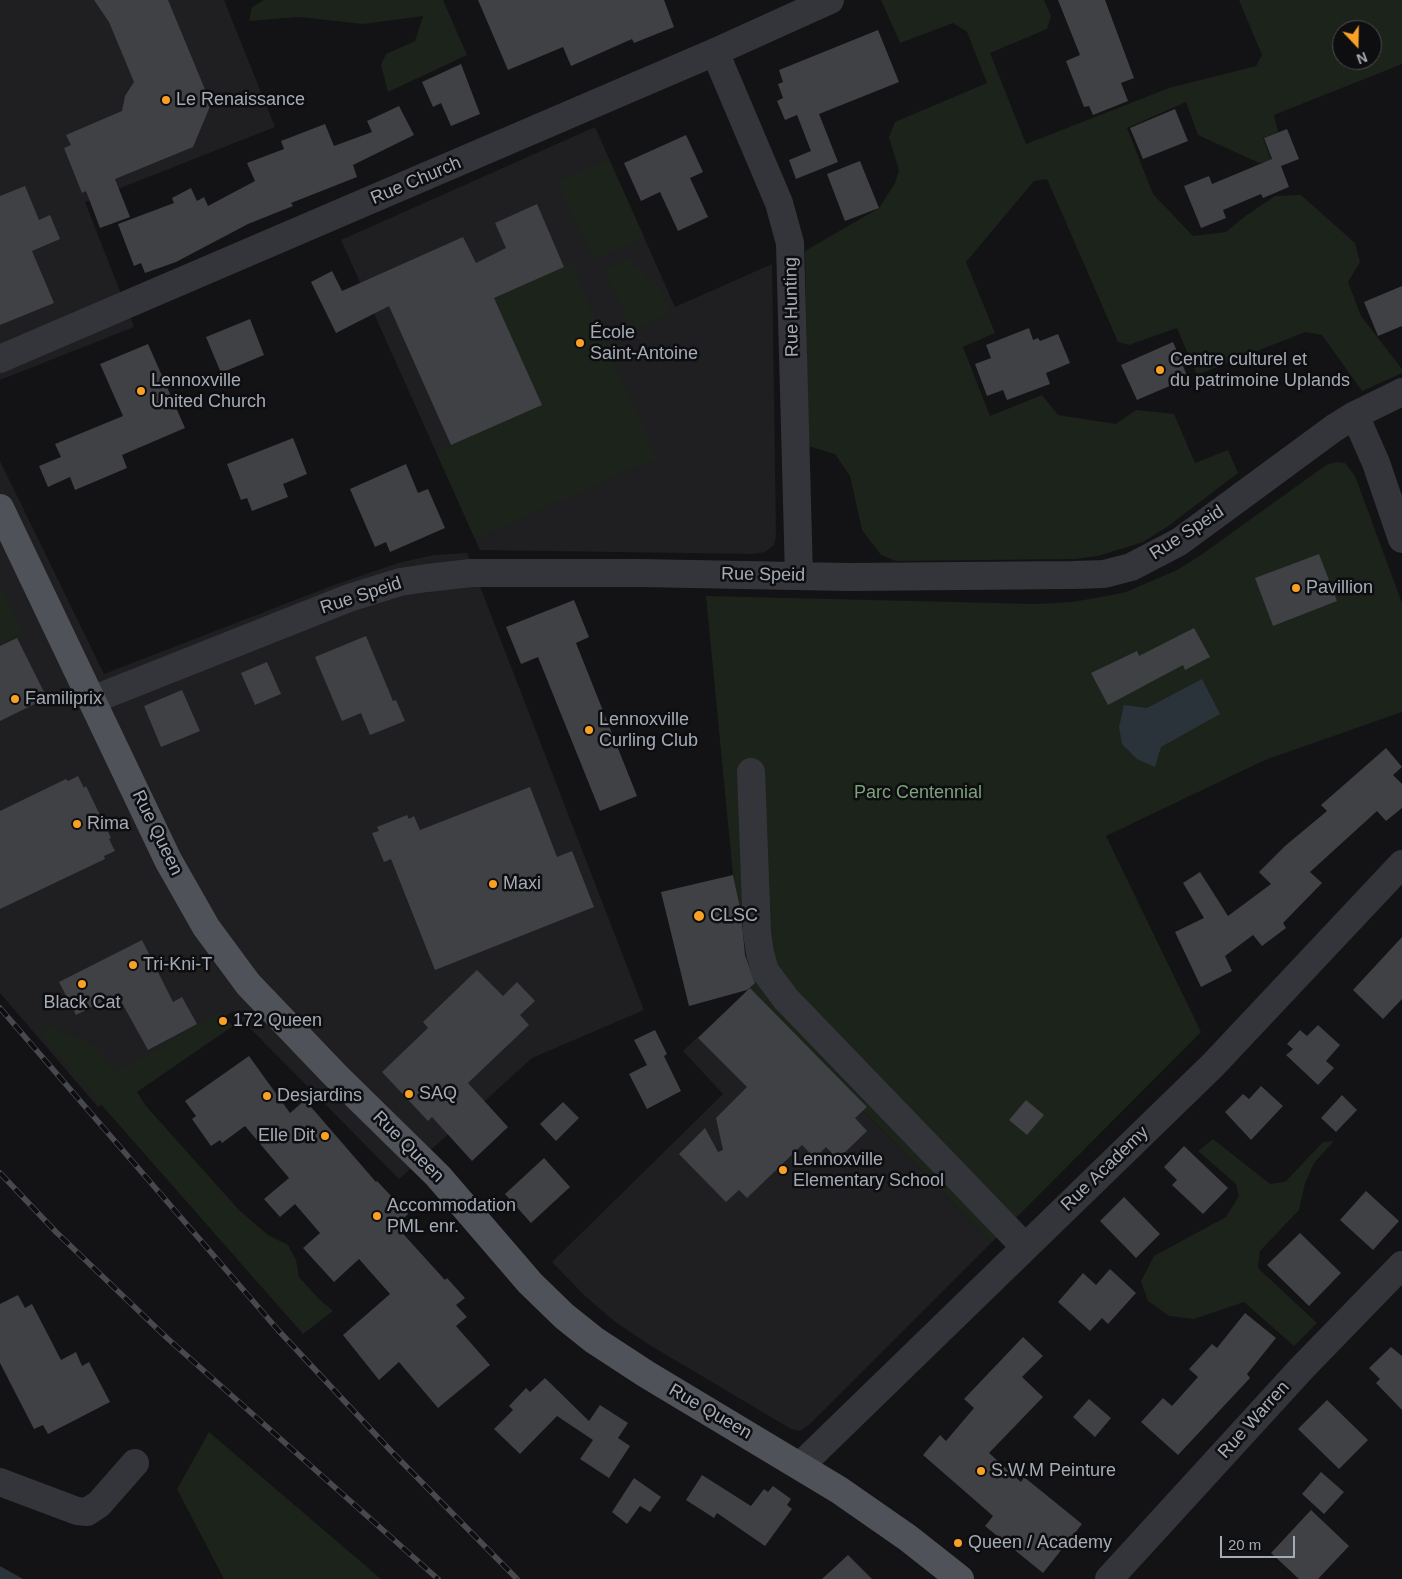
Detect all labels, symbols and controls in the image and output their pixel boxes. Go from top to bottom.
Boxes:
north arrow [1332,20,1382,70]
text: N [1354,49,1370,67]
place label: Le Renaissance [176,89,305,111]
marker: Le Renaissance [160,94,172,106]
street label: Rue Church [368,152,464,210]
street label: Rue Hunting [780,257,804,357]
place label: École Saint-Antoine [590,322,698,364]
marker: École Saint-Antoine [574,337,586,349]
place label: Centre culturel et du patrimoine Uplands [1170,349,1350,392]
marker: Centre culturel et du patrimoine Uplands [1154,364,1166,376]
place label: Lennoxville United Church [151,370,266,412]
marker: Lennoxville United Church [135,385,147,397]
street label: Rue Speid [1146,501,1228,565]
street label: Rue Speid [721,563,805,587]
street label: Rue Speid [318,573,404,619]
place label: Pavillion [1306,577,1373,599]
marker: Pavillion [1290,582,1302,594]
place label: Familiprix [25,688,102,710]
marker: Familiprix [9,693,21,705]
place label: Lennoxville Curling Club [599,709,698,752]
marker: Lennoxville Curling Club [583,724,595,736]
park label: Parc Centennial [854,782,982,804]
street label: Rue Queen [127,787,187,879]
place label: Rima [87,813,129,835]
marker: Rima [71,818,83,830]
place label: Maxi [503,873,541,895]
marker: Maxi [487,878,499,890]
place label: CLSC [710,905,758,927]
marker: CLSC [692,909,706,923]
place label: Tri-Kni-T [143,954,212,976]
marker: Tri-Kni-T [127,959,139,971]
marker: Black Cat [76,978,88,990]
place label: Black Cat [43,992,121,1014]
place label: 172 Queen [233,1010,322,1032]
marker: 172 Queen [217,1015,229,1027]
place label: SAQ [419,1083,457,1105]
place label: Desjardins [277,1085,362,1107]
marker: SAQ [403,1088,415,1100]
marker: Desjardins [261,1090,273,1102]
street label: Rue Queen [368,1107,448,1187]
street label: Rue Academy [1057,1122,1153,1216]
place label: Elle Dit [258,1125,315,1147]
marker: Elle Dit [319,1130,331,1142]
place label: Lennoxville Elementary School [793,1149,944,1192]
marker: Lennoxville Elementary School [777,1164,789,1176]
place label: Accommodation PML enr. [387,1195,516,1238]
marker: Accommodation PML enr. [371,1210,383,1222]
street label: Rue Warren [1214,1377,1294,1463]
street label: Rue Queen [665,1380,755,1444]
place label: S.W.M Peinture [991,1460,1116,1482]
marker: S.W.M Peinture [975,1465,987,1477]
scale bar [1222,1526,1297,1558]
place label: Queen / Academy [968,1532,1112,1554]
text: 20 m [1228,1536,1261,1553]
marker: Queen / Academy [952,1537,964,1549]

